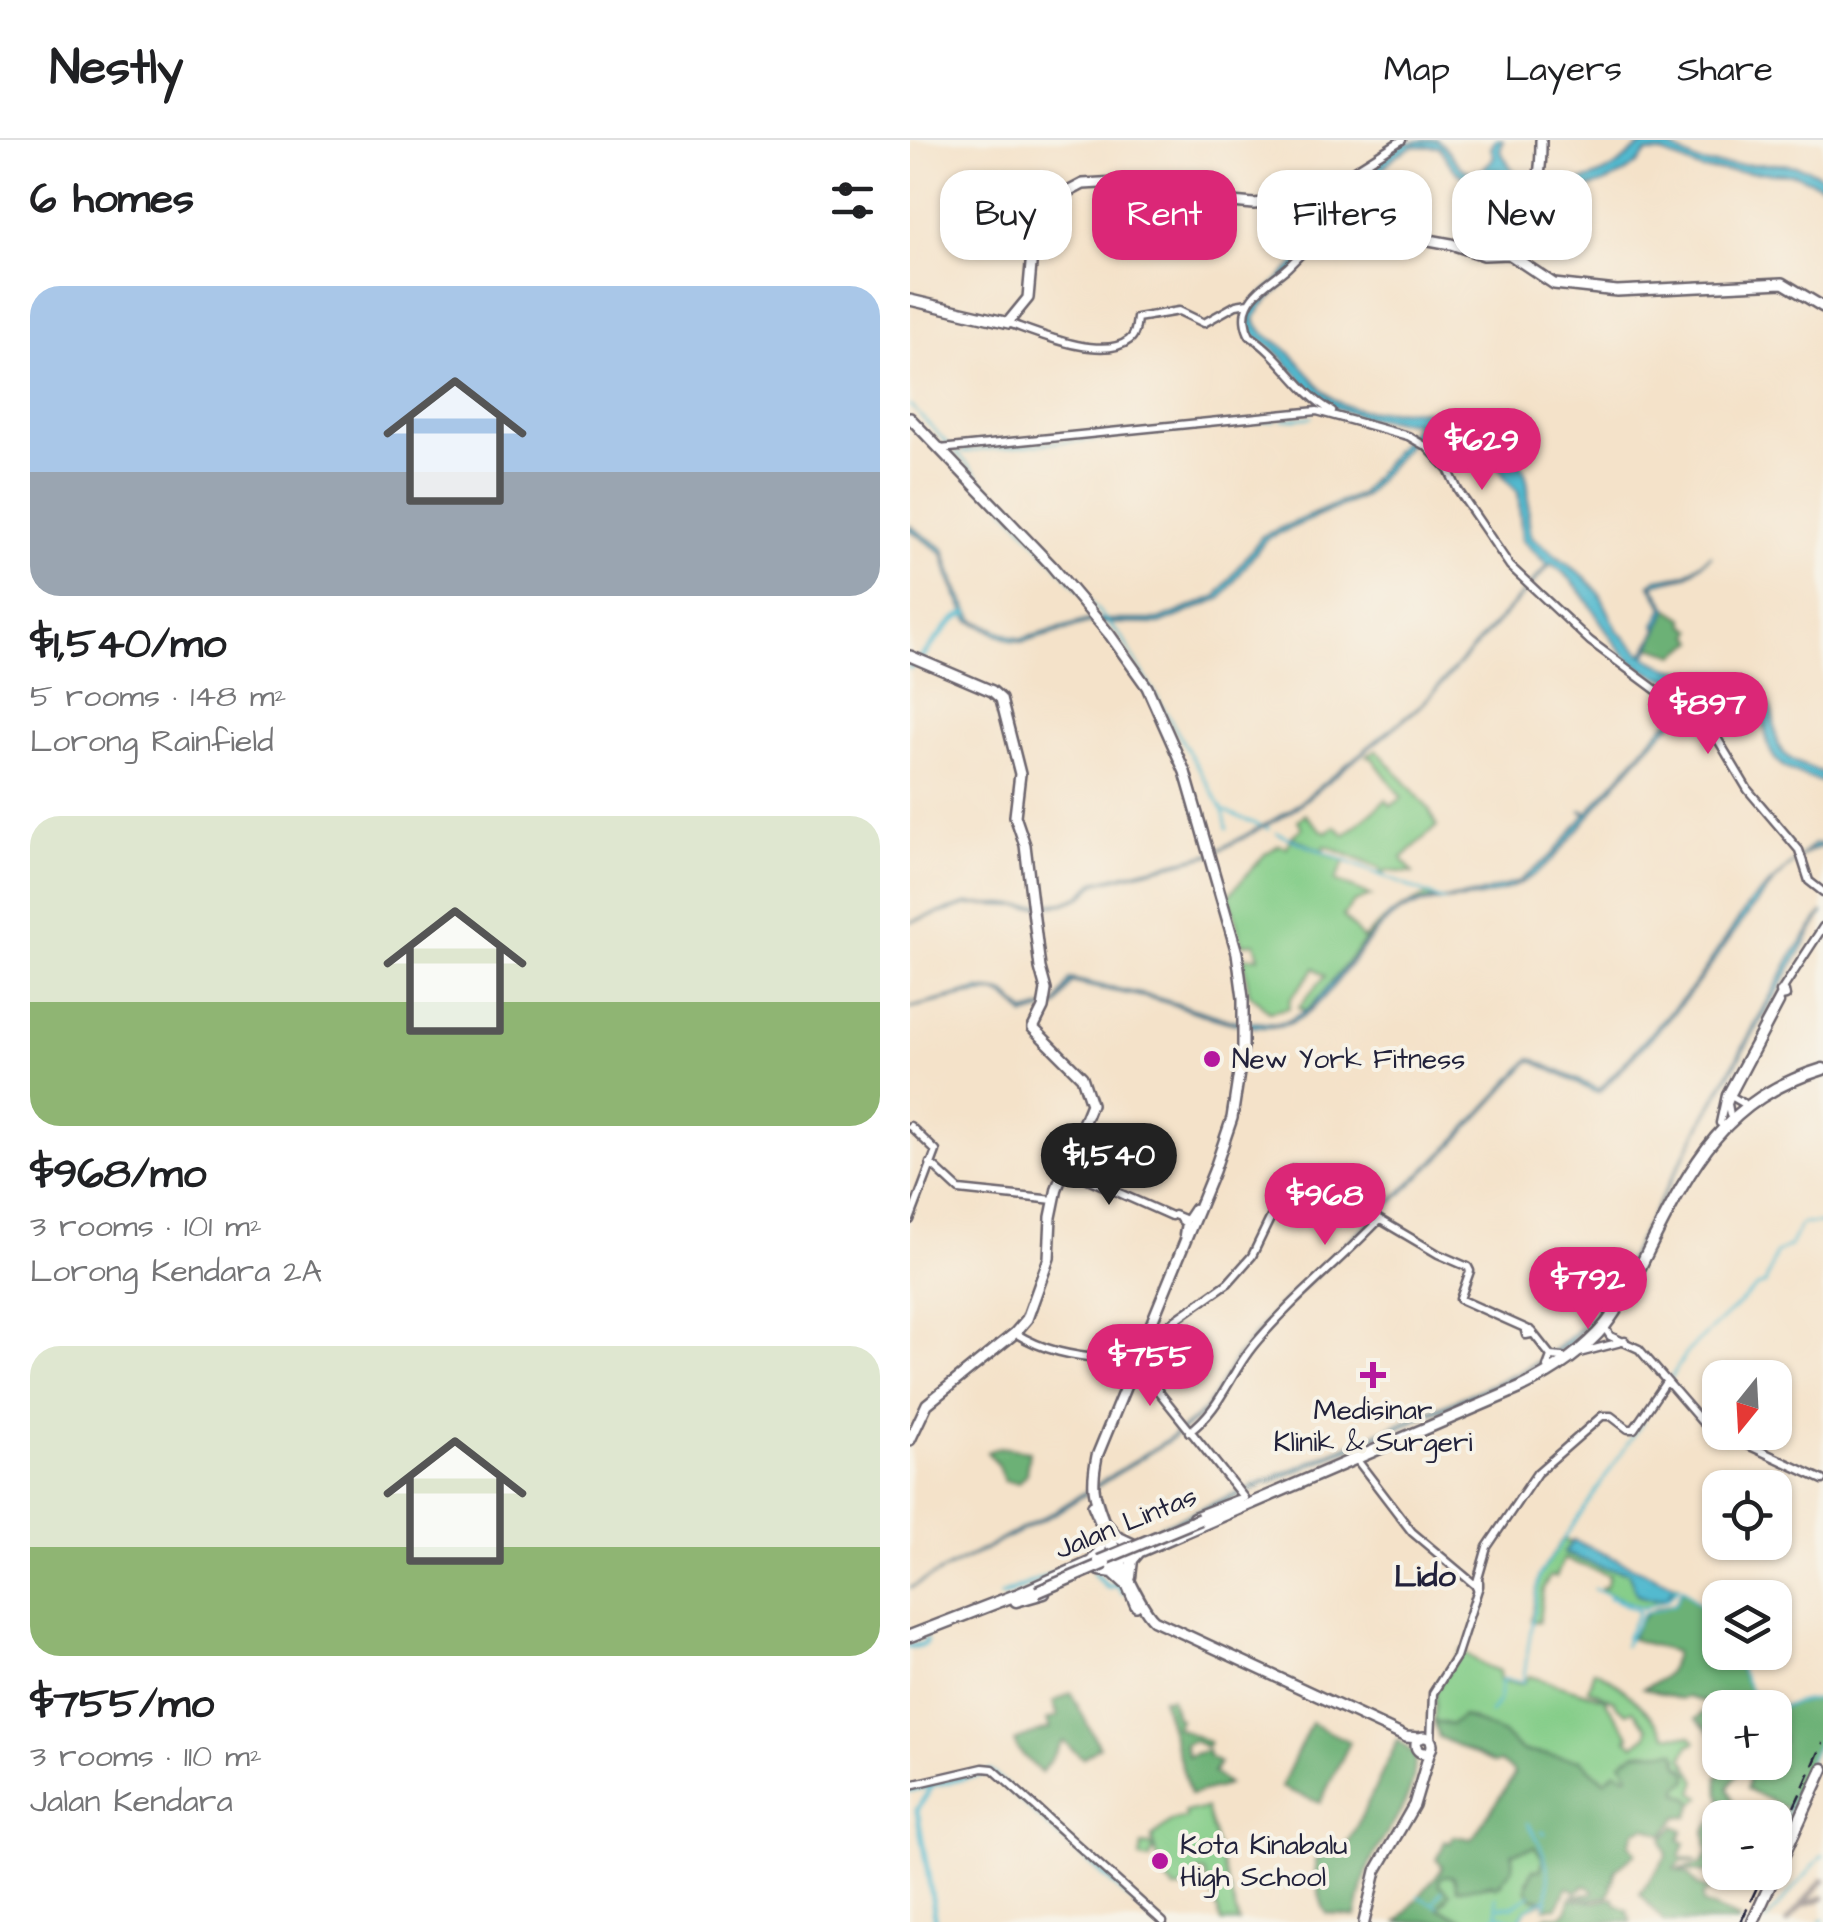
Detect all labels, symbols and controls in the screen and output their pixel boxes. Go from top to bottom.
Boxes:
text: Nestly [50,36,183,102]
text: Map [1384,45,1450,94]
text: Layers [1505,45,1622,94]
text: Share [1677,45,1773,94]
chip: Buy [940,170,1072,260]
chip: Rent [1092,170,1237,260]
chip: Filters [1257,170,1432,260]
chip: New [1452,170,1592,260]
text: 6 homes [30,171,194,229]
icon: filters [825,173,880,228]
icon: home [365,351,545,531]
pin: $629 [1423,408,1541,493]
text: $629 [1445,418,1519,463]
text: $1,540/mo [30,616,226,674]
pin: $897 [1649,672,1767,757]
text: 5 rooms · 148 m² [30,674,287,719]
text: $897 [1670,682,1746,727]
text: Lorong Rainfield [30,719,274,764]
icon: home [365,881,545,1061]
place label: New York Fitness [1232,1040,1465,1079]
marker: New York Fitness [1201,1048,1223,1070]
pin: $1,540 [1028,1123,1190,1208]
text: $1,540 [1063,1133,1155,1178]
text: $968/mo [30,1146,206,1204]
pin: $968 [1266,1163,1384,1248]
text: $968 [1287,1173,1363,1218]
text: 3 rooms · 101 m² [30,1204,262,1249]
pin: $792 [1529,1247,1647,1332]
text: Lorong Kendara 2A [30,1249,322,1294]
text: $792 [1551,1257,1625,1302]
pin: $755 [1091,1324,1209,1409]
text: $755 [1109,1334,1191,1379]
north arrow [1702,1360,1792,1450]
map controls [1702,1360,1792,1890]
marker: Medisinar Klinik & Surgeri [1360,1362,1386,1388]
place label: Medisinar Klinik & Surgeri [1273,1391,1473,1463]
icon: home [365,1411,545,1591]
button: locate [1702,1470,1792,1560]
street label: Jalan Lintas [1049,1477,1203,1569]
district label: Lido [1394,1554,1457,1599]
button: layers [1702,1580,1792,1670]
text: $755/mo [30,1676,214,1734]
button: + [1702,1690,1792,1780]
text: 3 rooms · 110 m² [30,1734,262,1779]
text: Jalan Kendara [30,1779,233,1824]
button: − [1702,1800,1792,1890]
place label: Kota Kinabalu High School [1180,1826,1348,1898]
marker: Kota Kinabalu High School [1149,1850,1171,1872]

